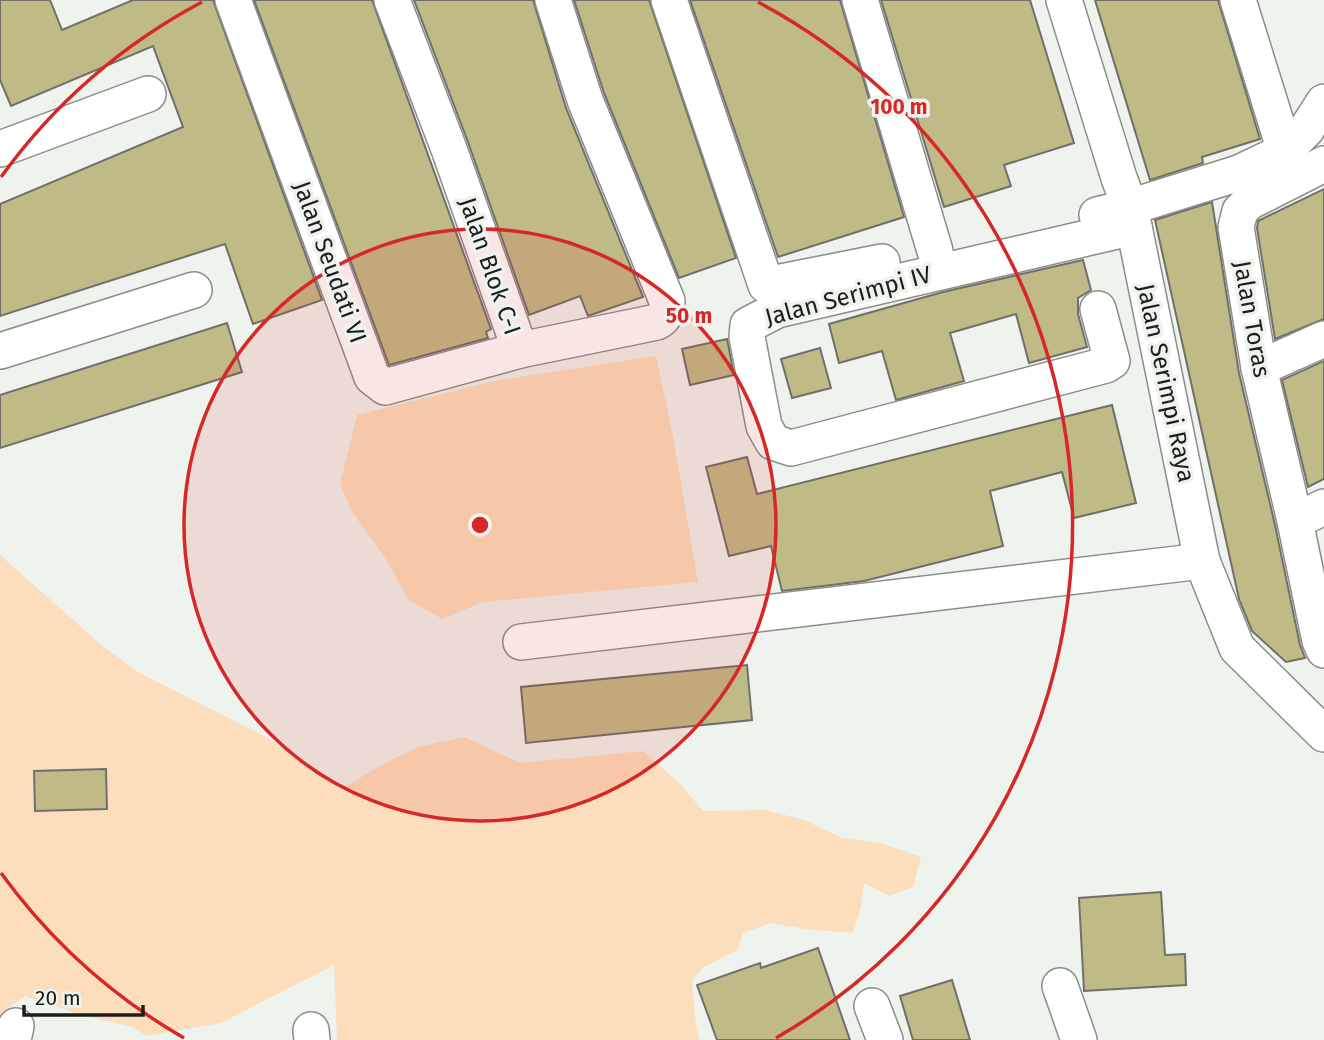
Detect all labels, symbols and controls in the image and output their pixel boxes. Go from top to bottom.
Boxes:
text: 100 m [870,94,928,120]
street label: Jalan Seudati VI [288,177,372,347]
street label: Jalan Blok C-I [453,194,527,338]
street label: Jalan Toras [1228,258,1276,380]
street label: Jalan Serimpi IV [762,260,935,332]
street label: Jalan Serimpi Raya [1131,281,1201,485]
text: 50 m [666,303,712,329]
centre of rings [468,513,492,537]
scale bar [24,974,144,1018]
text: 20 m [35,985,81,1011]

